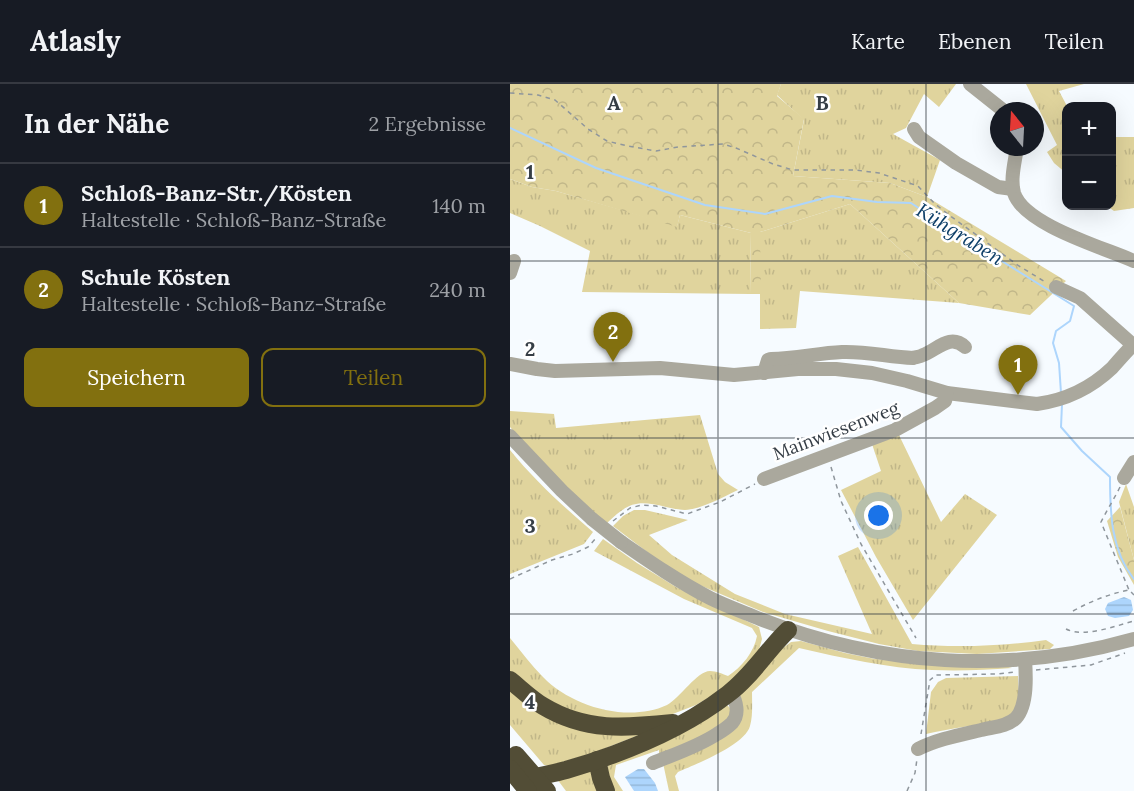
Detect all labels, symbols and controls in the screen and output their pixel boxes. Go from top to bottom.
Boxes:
text: Atlasly [30,23,121,59]
text: Karte [851,28,905,55]
text: Ebenen [938,28,1011,55]
text: Teilen [1044,28,1104,55]
text: A [607,90,621,115]
text: B [815,90,829,115]
north arrow [990,102,1044,156]
map controls [1062,102,1116,210]
button: + [1062,102,1116,156]
text: In der Nähe [24,107,169,140]
text: 2 Ergebnisse [368,111,486,136]
button: − [1062,156,1116,210]
text: 1 [526,159,534,184]
text: Schloß-Banz-Str./Kösten [81,179,352,207]
text: 1 [39,193,48,218]
text: 140 m [432,193,486,218]
water label: Kühgraben [912,197,1009,271]
text: Haltestelle · Schloß-Banz-Straße [81,207,386,232]
text: Schule Kösten [81,263,230,291]
text: 2 [38,277,49,302]
text: 240 m [429,277,486,302]
text: Haltestelle · Schloß-Banz-Straße [81,291,386,316]
pin: 2 [594,312,632,362]
text: 2 [525,336,535,361]
pin: 1 [998,346,1038,395]
button: Speichern [24,348,249,407]
button: Teilen [261,348,486,407]
street label: Mainwiesenweg [769,396,903,465]
your location [864,501,893,530]
text: 3 [524,513,536,538]
text: 4 [525,689,536,714]

